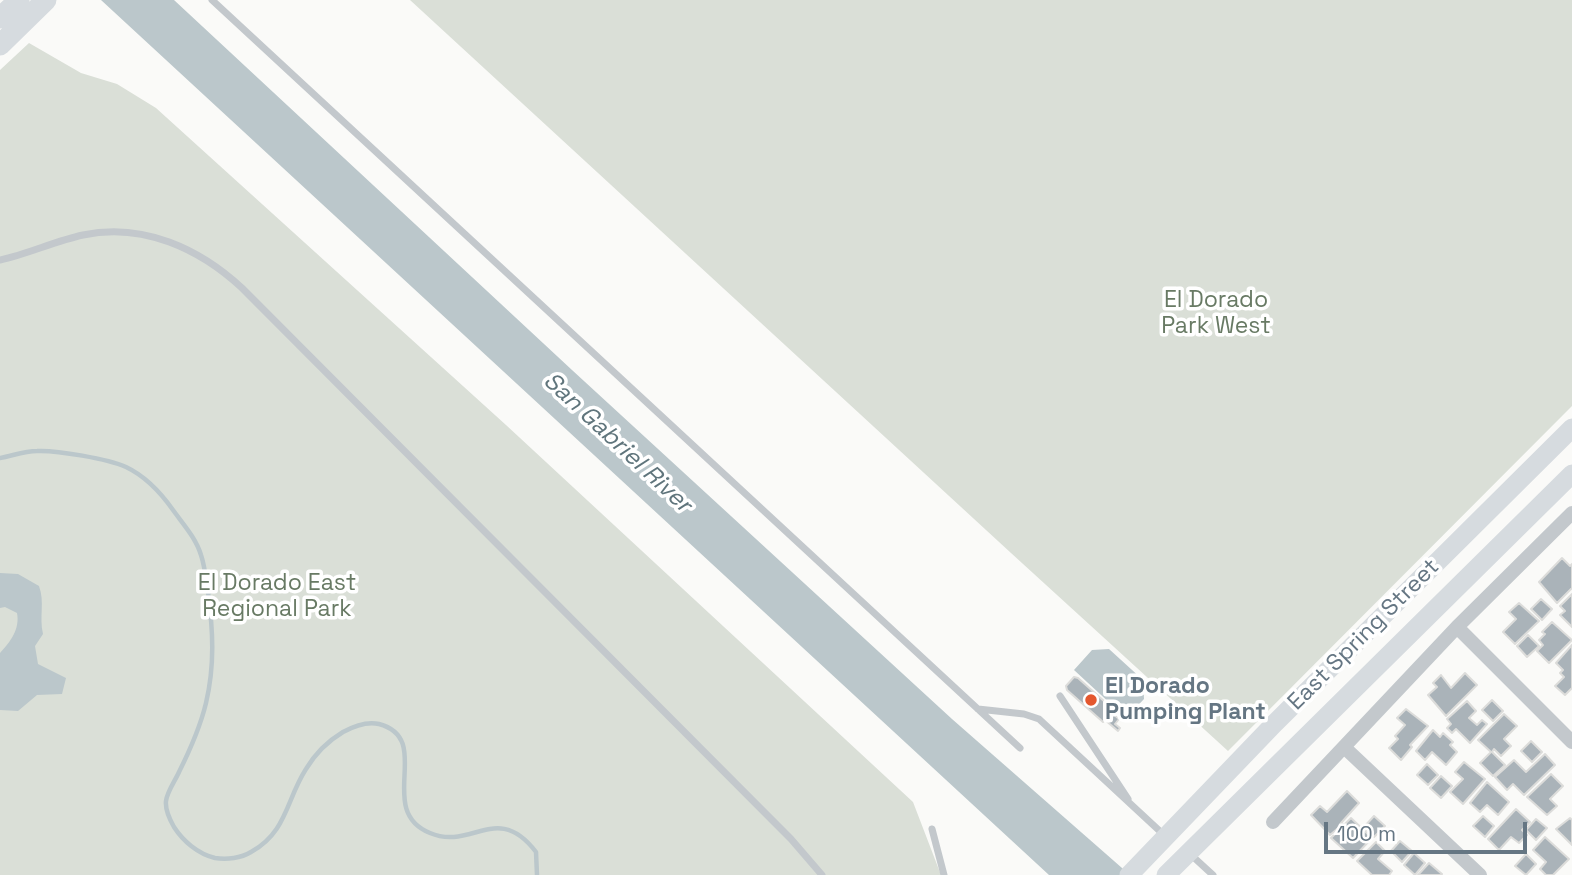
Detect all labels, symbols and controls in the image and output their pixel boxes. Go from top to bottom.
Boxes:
park label: El Dorado Park West [1161,287,1271,341]
water label: San Gabriel River [537,367,697,519]
street label: East Spring Street [1283,554,1445,716]
park label: El Dorado East Regional Park [198,570,356,624]
place label: El Dorado Pumping Plant [1105,673,1266,727]
marker: El Dorado Pumping Plant [1083,692,1099,708]
scale bar [1327,808,1530,852]
text: 100 m [1337,820,1396,847]

